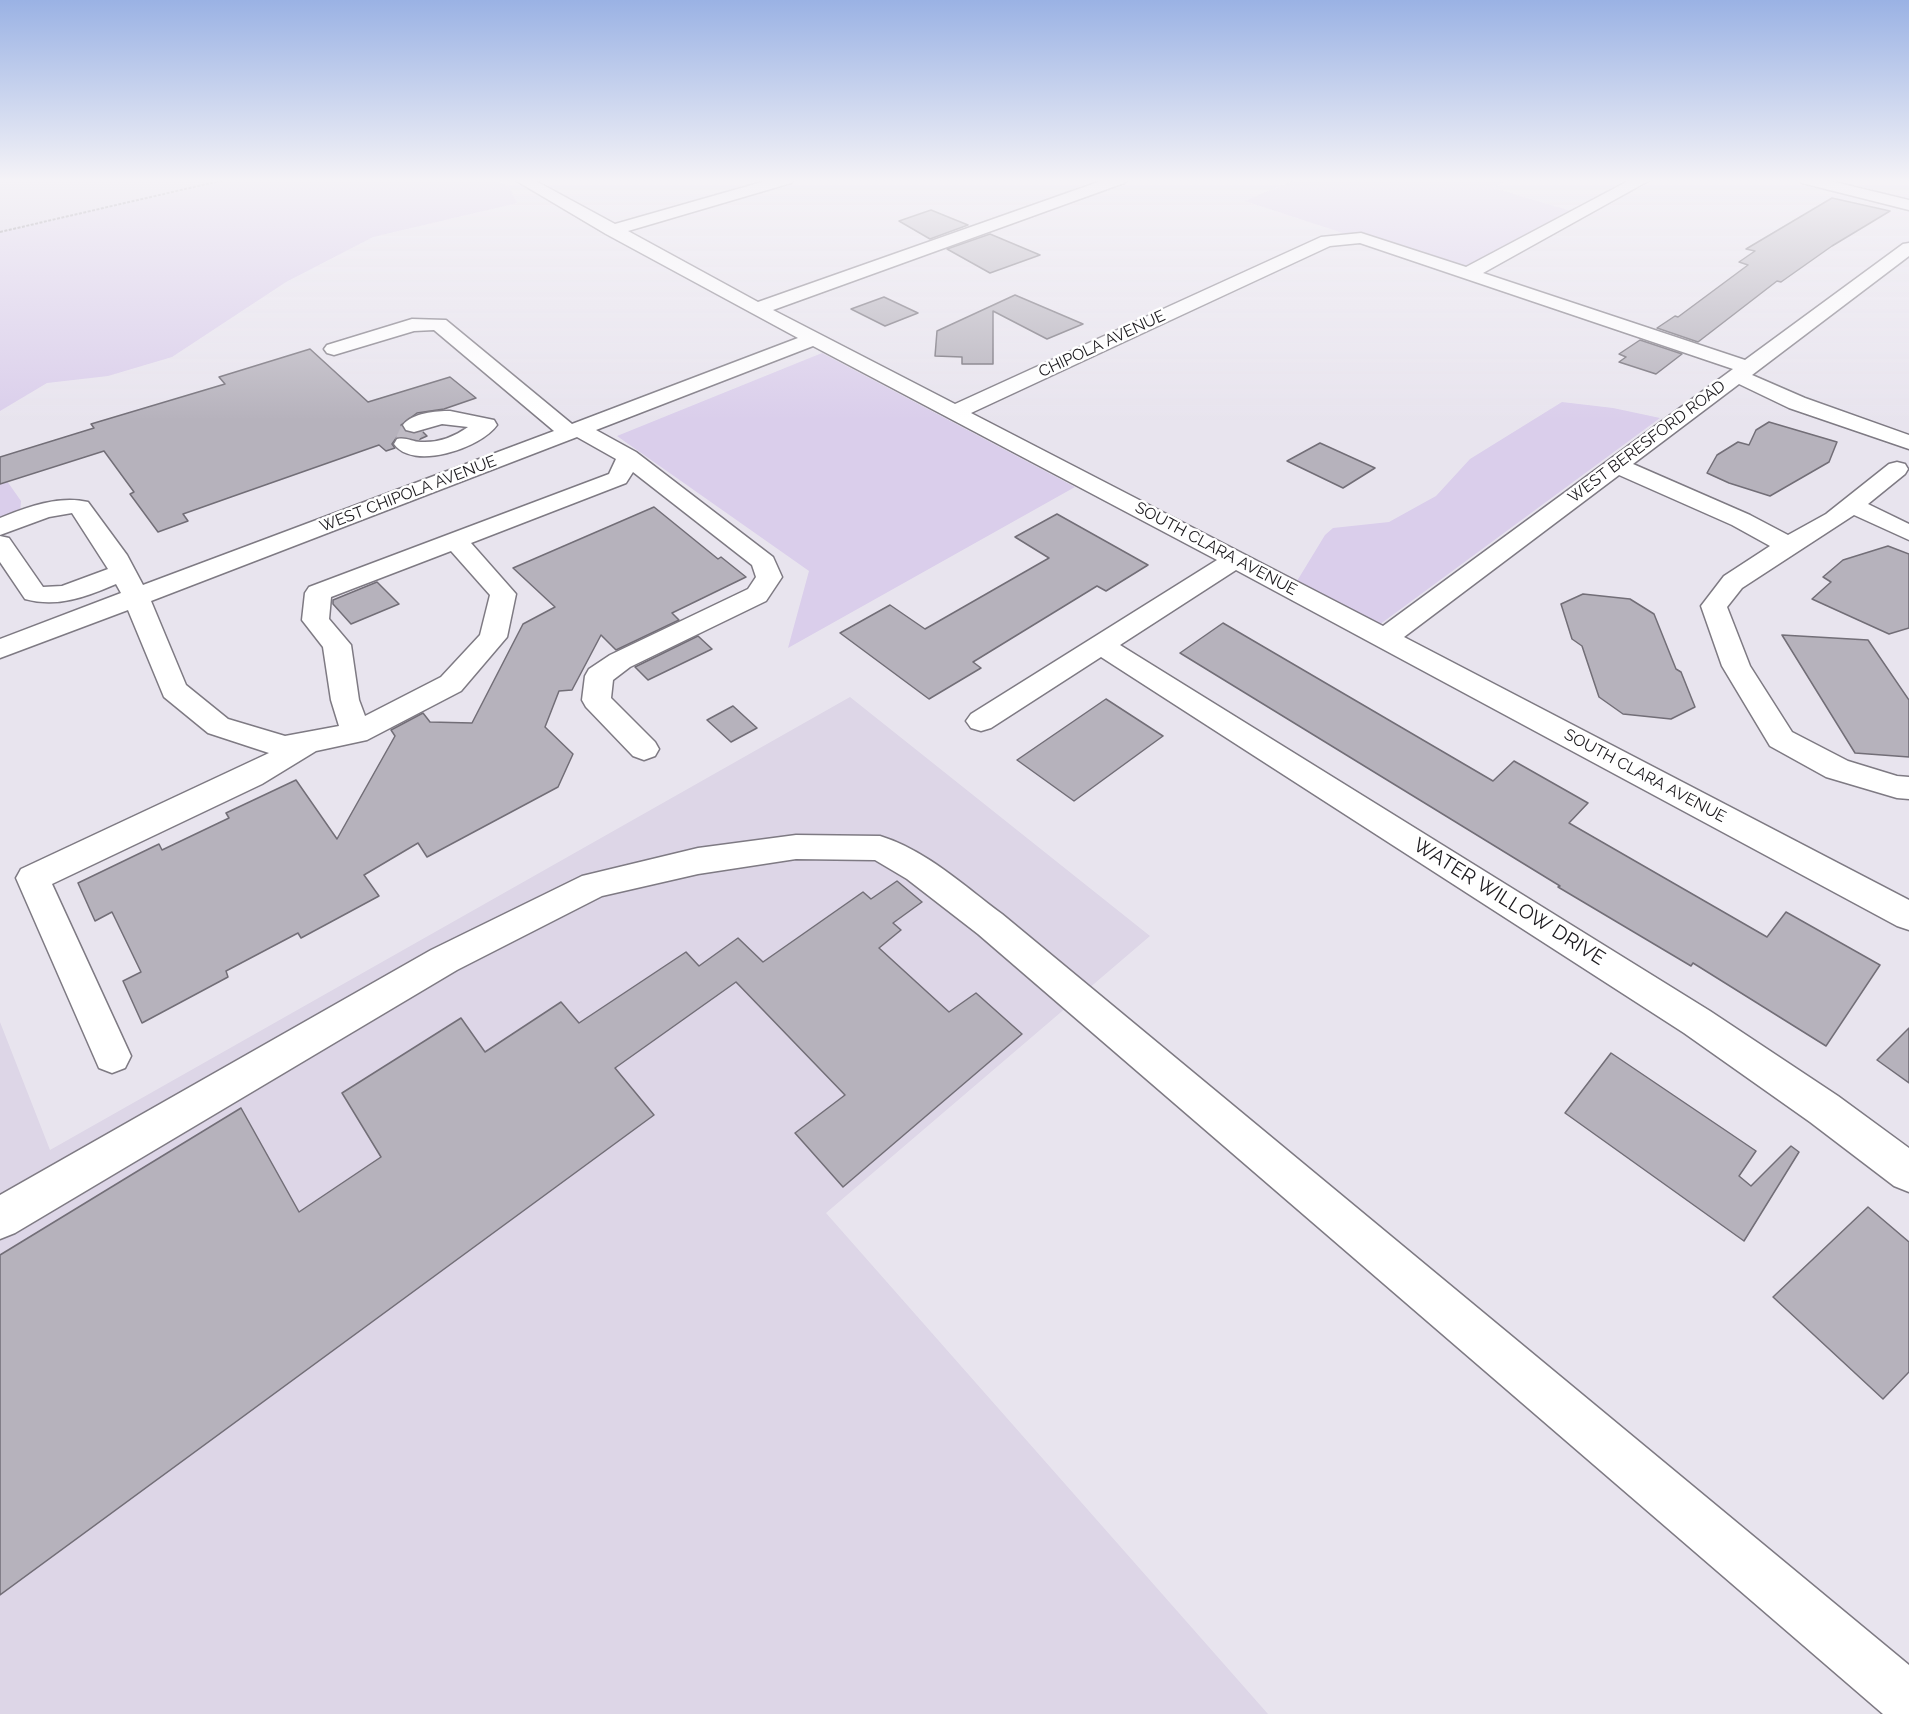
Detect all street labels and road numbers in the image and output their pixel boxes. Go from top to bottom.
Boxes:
street label: CHIPOLA AVENUE [1036,306,1168,382]
street label: WEST BERESFORD ROAD [1565,377,1729,507]
street label: WEST CHIPOLA AVENUE [317,451,499,537]
street label: SOUTH CLARA AVENUE [1132,498,1300,600]
street label: SOUTH CLARA AVENUE [1561,725,1729,827]
street label: WATER WILLOW DRIVE [1409,833,1609,971]

